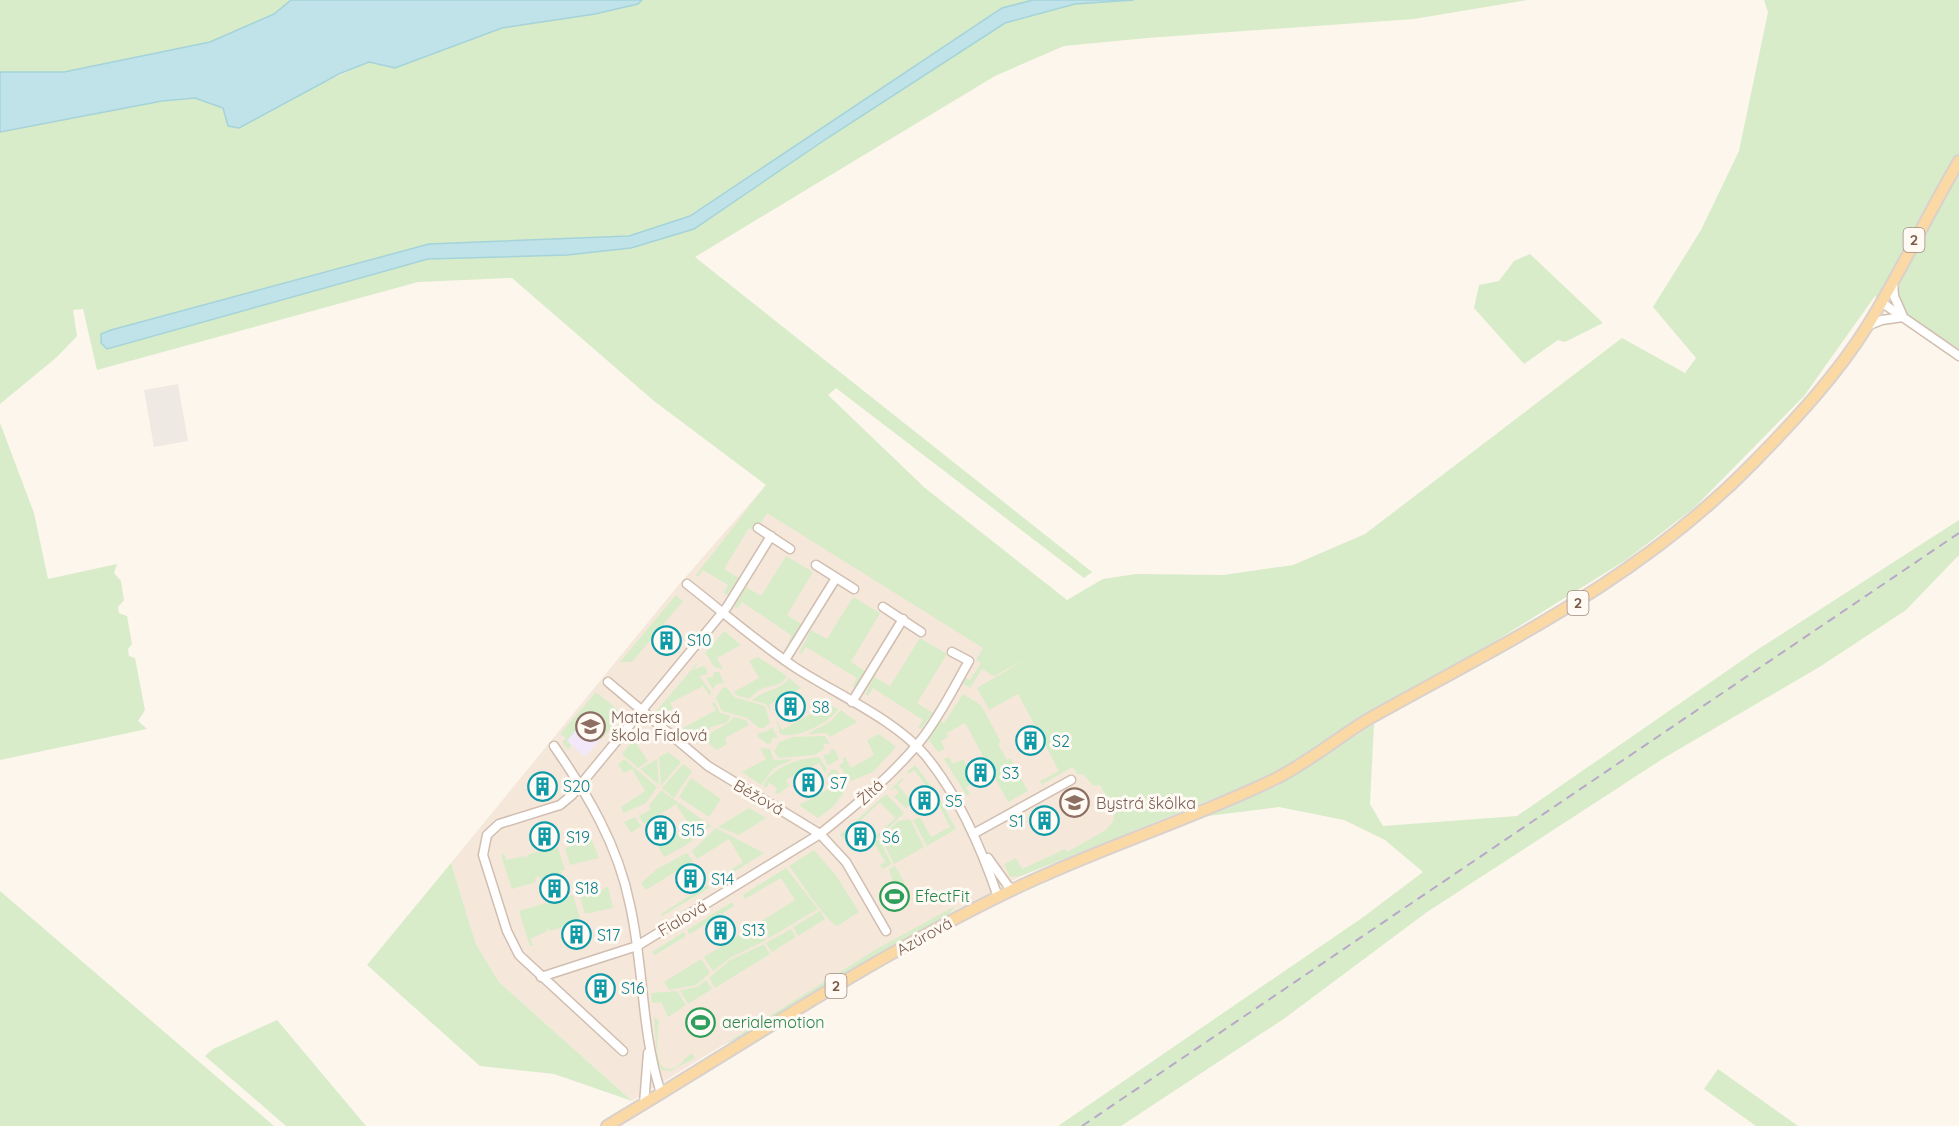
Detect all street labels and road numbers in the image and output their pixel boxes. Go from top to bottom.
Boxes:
road number: 2 [1904,228,1924,252]
road number: 2 [1568,591,1588,615]
street label: Béžová [730,775,788,819]
street label: Žltá [853,775,887,809]
street label: Fialová [654,896,710,940]
street label: Azúrová [893,913,955,959]
road number: 2 [826,974,846,998]

